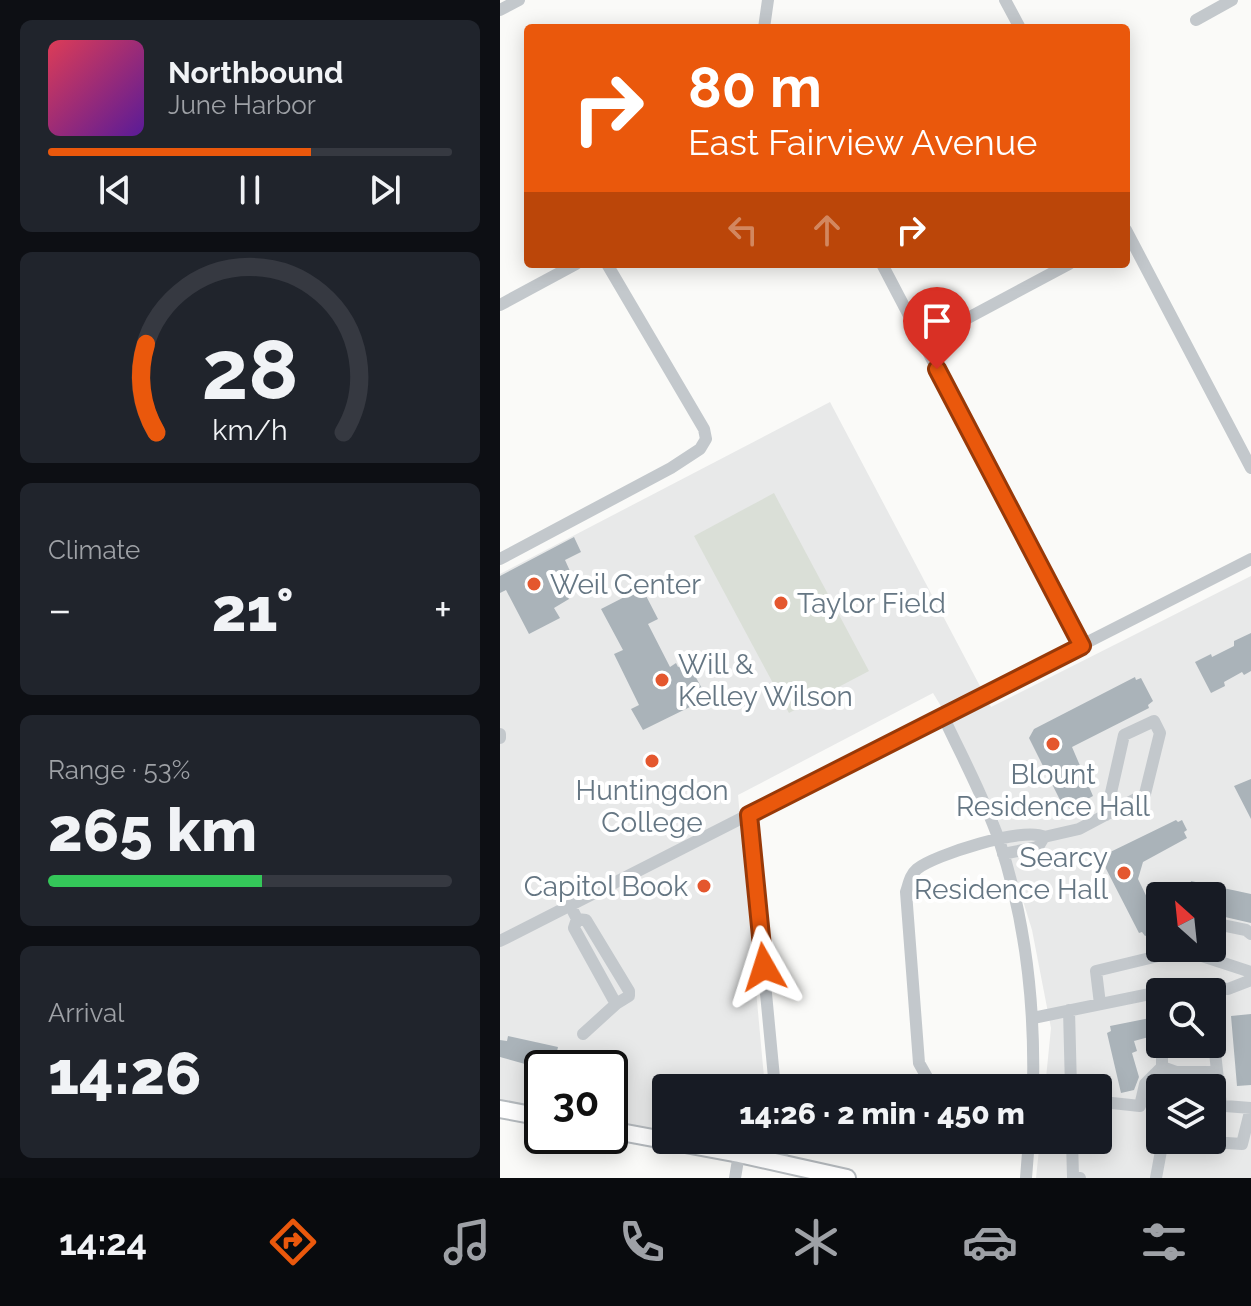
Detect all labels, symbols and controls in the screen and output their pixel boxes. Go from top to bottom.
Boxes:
text: 80 m [688,54,822,120]
text: Northbound [168,55,343,90]
icon: right [556,56,660,160]
text: June Harbor [168,90,316,120]
text: East Fairview Avenue [688,121,1037,163]
icon: previous [93,168,137,212]
icon: pause [228,168,272,212]
icon: next [363,168,407,212]
icon: left [721,208,765,252]
icon: ahead [805,208,849,252]
icon: right [889,208,933,252]
pin [903,287,971,369]
icon: arrive [915,299,959,343]
text: 28 [201,321,299,418]
text: km/h [212,414,288,448]
text: Climate [48,535,140,565]
place label: Weil Center [550,568,701,601]
text: 21° [212,575,294,645]
marker: Weil Center [525,575,543,593]
text: − [48,584,72,635]
text: + [434,584,452,635]
place label: Taylor Field [797,587,946,620]
marker: Taylor Field [772,594,790,612]
place label: Will & Kelley Wilson [678,648,853,713]
marker: Will & Kelley Wilson [653,671,671,689]
marker: Blount Residence Hall [1044,735,1062,753]
marker: Huntingdon College [643,752,661,770]
text: Range · 53% [48,755,190,785]
place label: Blount Residence Hall [956,758,1150,823]
place label: Huntingdon College [576,774,729,839]
text: 265 km [48,795,257,865]
place label: Searcy Residence Hall [914,841,1108,906]
marker: Searcy Residence Hall [1115,864,1133,882]
place label: Capitol Book [524,870,688,903]
marker: Capitol Book [695,877,713,895]
north arrow [1146,882,1226,962]
map controls [1146,882,1226,1154]
position arrow [722,925,806,1009]
button: search [1146,978,1226,1058]
text: Arrival [48,998,124,1028]
text: 14:26 [48,1038,201,1108]
speed limit sign: 30 [524,1050,628,1154]
button: layers [1146,1074,1226,1154]
text: 14:26 · 2 min · 450 m [739,1096,1025,1131]
icon: directions [265,1214,321,1270]
icon: music [439,1214,495,1270]
icon: phone [614,1214,670,1270]
icon: climate [788,1214,844,1270]
icon: car [962,1214,1018,1270]
icon: filters [1136,1214,1192,1270]
text: 14:24 [59,1221,147,1263]

